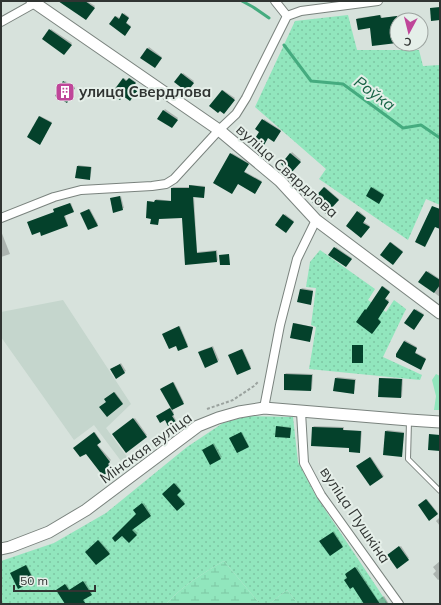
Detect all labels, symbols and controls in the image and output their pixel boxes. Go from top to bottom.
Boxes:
north arrow [389,12,429,52]
text: С [403,34,412,49]
water label: Роўка [350,71,400,115]
building icon: улица Свердлова [54,81,76,103]
place label: улица Свердлова [79,82,211,101]
street label: вуліца Свярдлова [232,120,342,222]
street label: Мінская вуліца [96,408,196,487]
street label: вуліца Пушкіна [316,463,395,567]
scale bar [14,567,95,593]
text: 50 m [20,573,48,588]

